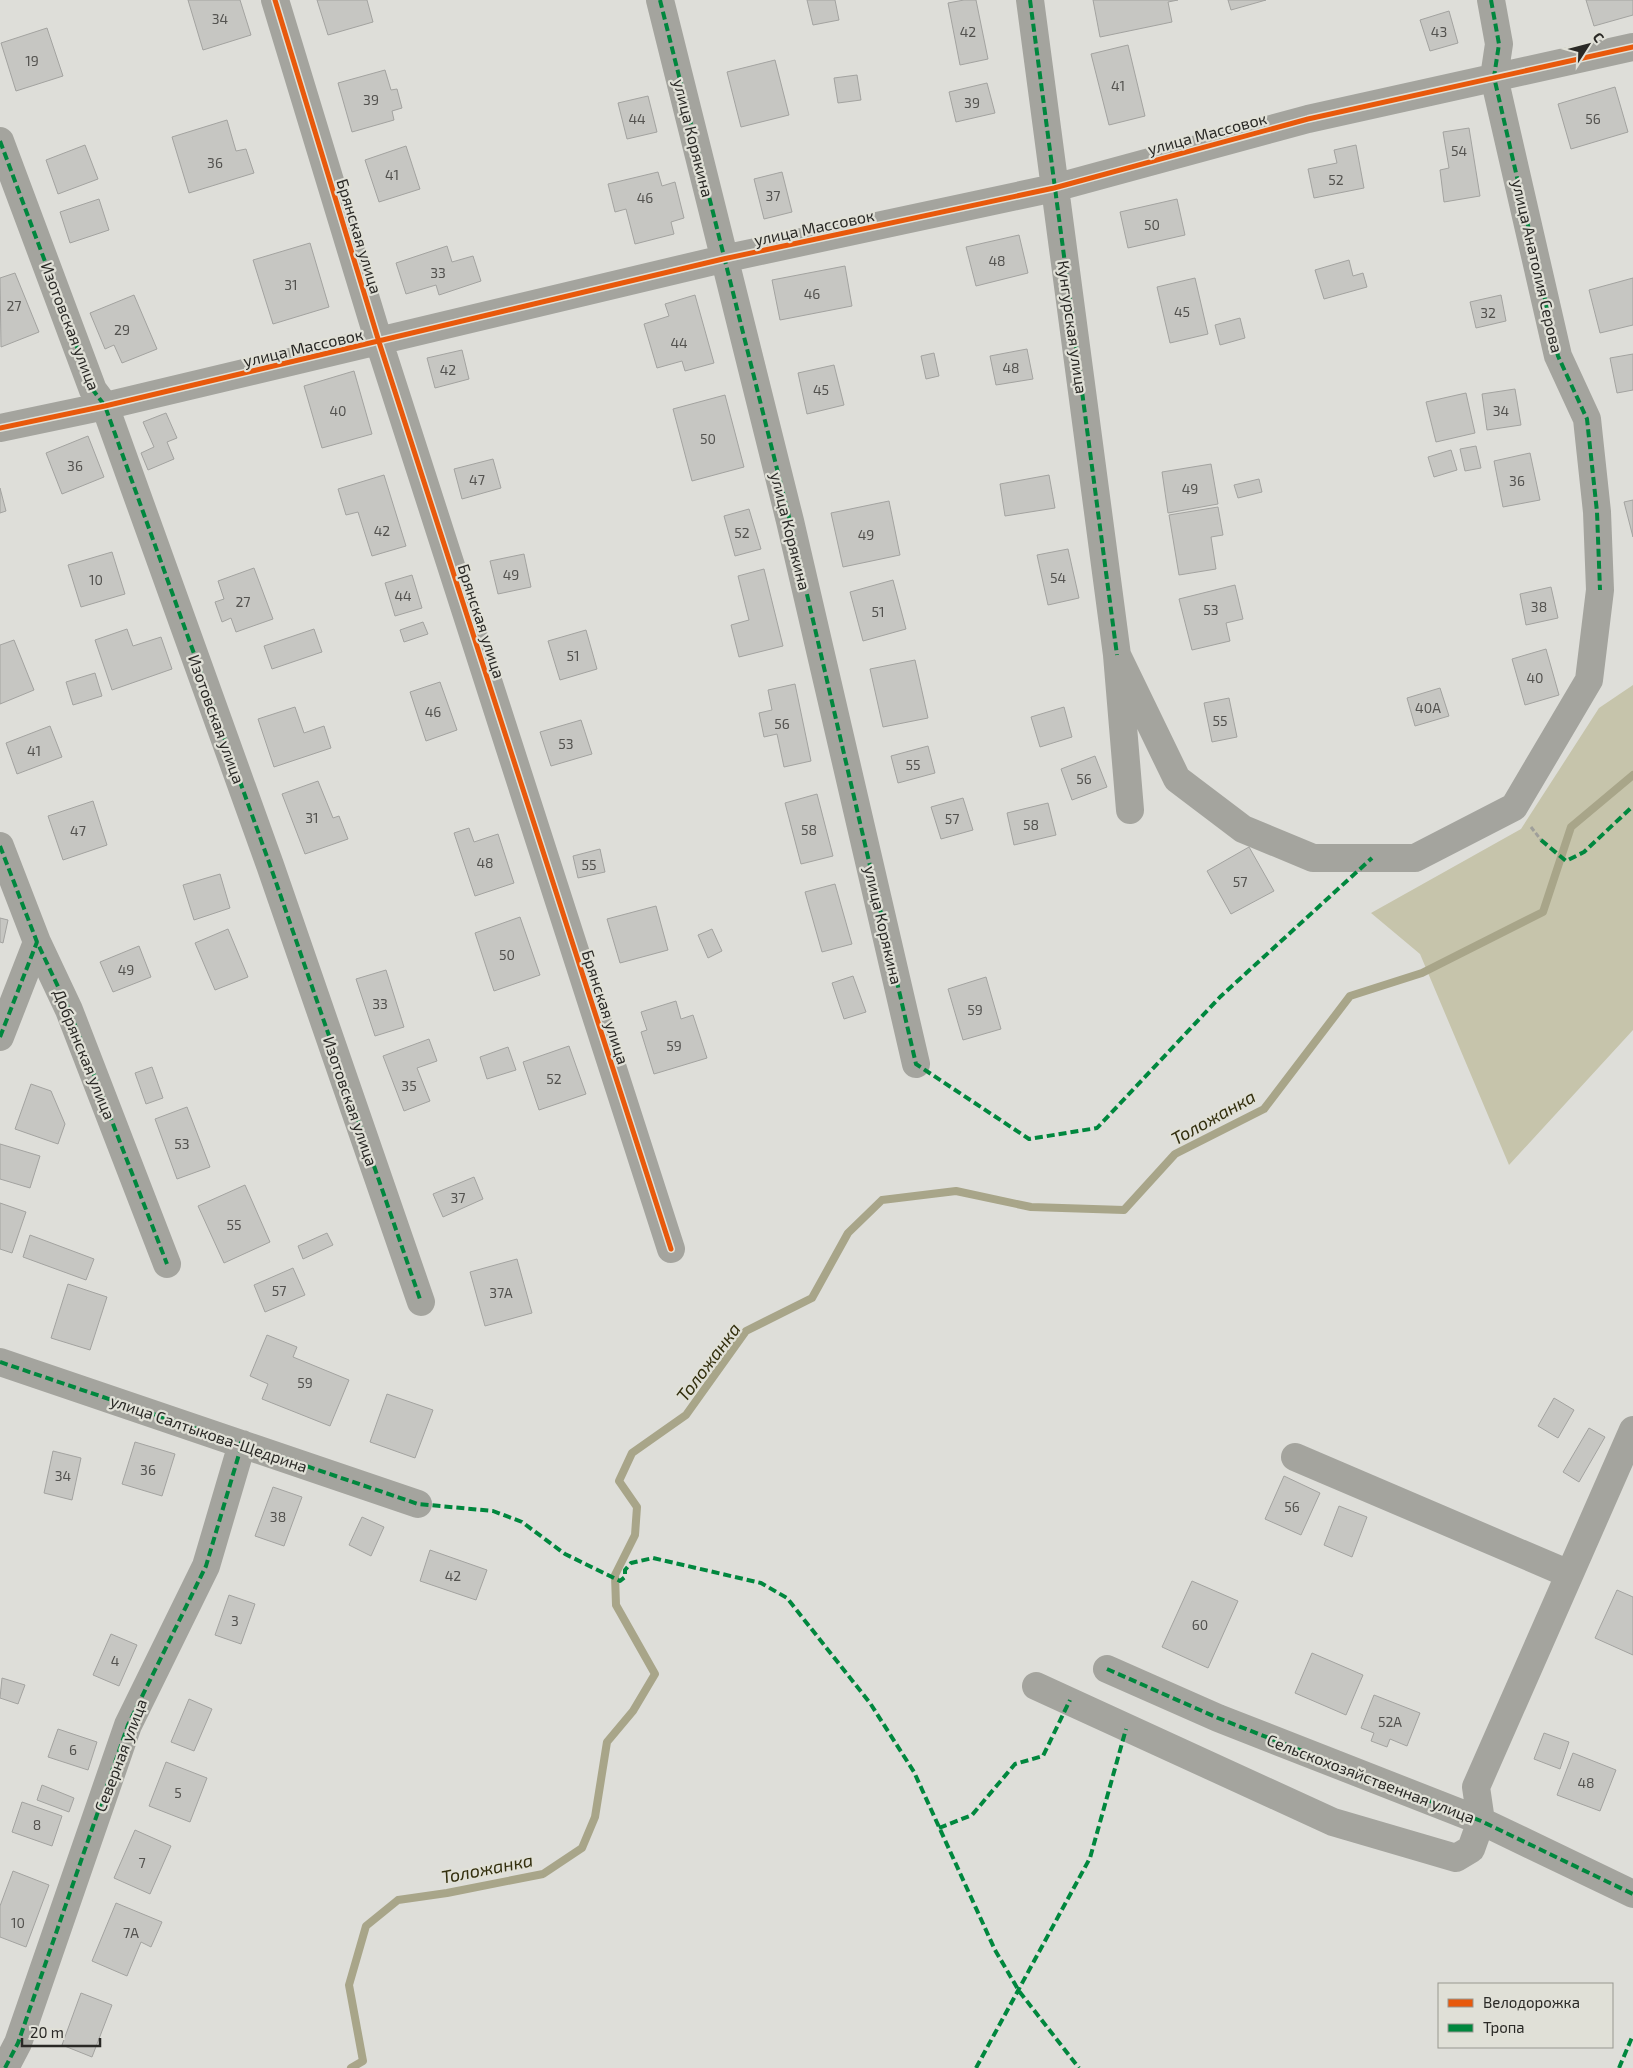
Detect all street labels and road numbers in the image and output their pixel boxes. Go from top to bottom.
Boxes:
street label: улица Корякина [669,77,718,199]
street label: улица Массовок [1145,108,1269,159]
street label: Брянская улица [333,176,387,296]
street label: улица Анатолия Серова [1508,177,1567,355]
street label: улица Массовок [752,205,876,250]
street label: Изотовская улица [37,259,104,393]
street label: Кунгурская улица [1053,259,1092,395]
street label: улица Массовок [241,324,365,371]
street label: улица Корякина [766,470,815,592]
street label: Брянская улица [454,561,509,681]
street label: Изотовская улица [184,652,249,786]
street label: улица Корякина [860,864,907,986]
street label: Брянская улица [578,947,633,1067]
street label: Добрянская улица [49,986,120,1122]
street label: Изотовская улица [319,1034,382,1169]
street label: улица Салтыкова-Щедрина [108,1390,310,1477]
street label: Северная улица [90,1696,151,1815]
street label: Сельскохозяйственная улица [1264,1729,1478,1827]

